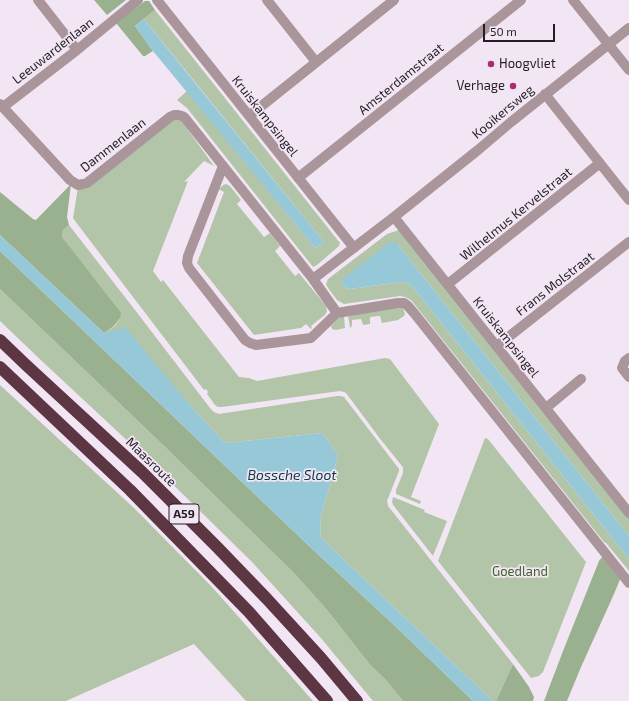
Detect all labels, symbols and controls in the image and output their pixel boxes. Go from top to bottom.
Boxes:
street label: Leeuwardenlaan [9,15,97,87]
scale bar [485,16,557,42]
text: 50 m [490,24,517,38]
street label: Amsterdamstraat [355,40,447,118]
place label: Hoogvliet [499,56,556,72]
marker: Hoogvliet [486,59,496,69]
street label: Kruiskampsingel [229,72,301,160]
place label: Verhage [457,78,505,94]
marker: Verhage [508,81,518,91]
street label: Kooikersweg [469,82,537,142]
street label: Dammenlaan [77,115,149,175]
street label: Wilhelmus Kervelstraat [457,164,575,264]
street label: Frans Molstraat [513,249,597,319]
street label: Kruiskampsingel [470,293,542,381]
street label: Maasroute [123,434,179,490]
water label: Bossche Sloot [247,467,337,483]
road number: A59 [169,504,199,524]
park label: Goedland [492,564,548,580]

